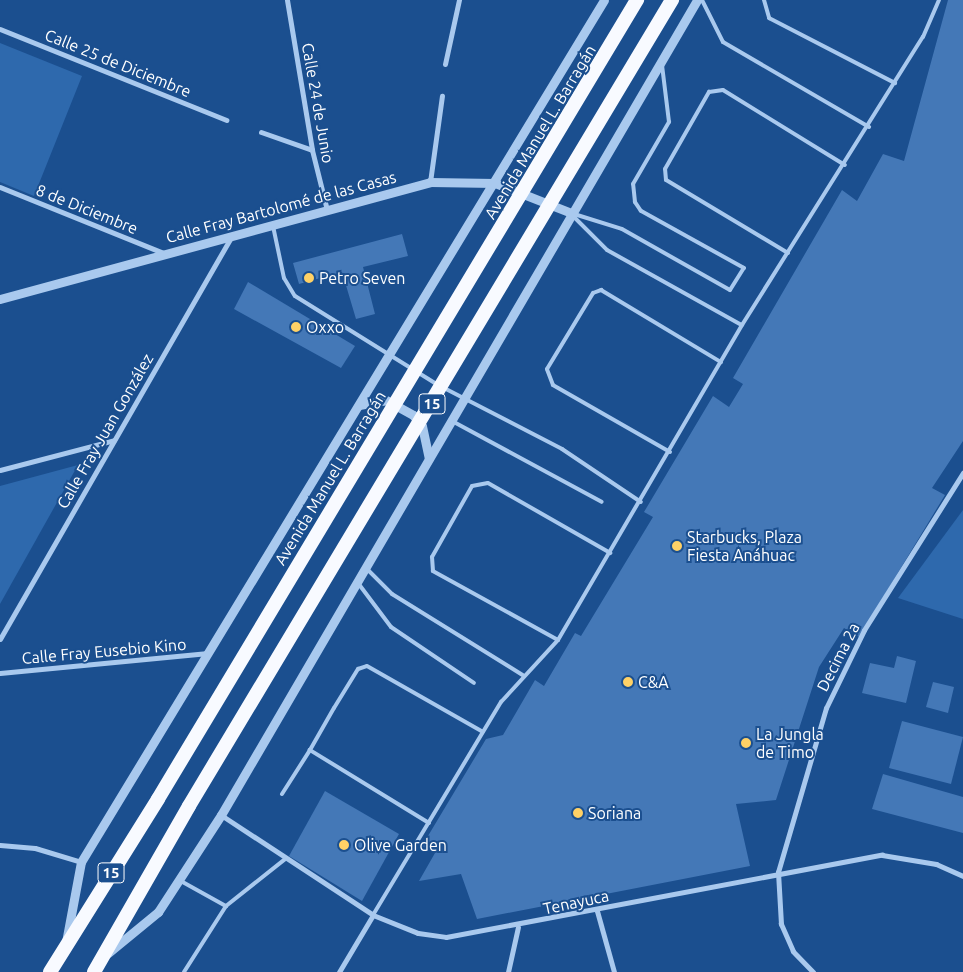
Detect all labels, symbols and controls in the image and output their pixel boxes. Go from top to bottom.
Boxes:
street label: Calle 25 de Diciembre [42,25,194,101]
street label: Calle 24 de Junio [298,41,338,165]
street label: Avenida Manuel L. Barragán [480,42,600,222]
street label: Calle Fray Bartolomé de las Casas [164,167,398,247]
street label: 8 de Diciembre [33,180,141,238]
place label: Petro Seven [319,268,405,288]
marker: Petro Seven [303,272,315,284]
place label: Oxxo [306,317,344,337]
marker: Oxxo [290,321,302,333]
street label: Calle Fray Juan González [53,350,157,512]
street label: Avenida Manuel L. Barragán [270,388,390,568]
road number: 15 [418,392,446,416]
place label: Starbucks, Plaza Fiesta Anáhuac [687,527,802,565]
marker: Starbucks, Plaza Fiesta Anáhuac [671,540,683,552]
street label: Decima 2a [813,619,863,695]
street label: Calle Fray Eusebio Kino [21,634,187,668]
place label: C&A [638,672,669,692]
marker: C&A [622,676,634,688]
place label: La Jungla de Timo [756,724,824,762]
marker: La Jungla de Timo [740,737,752,749]
place label: Soriana [588,803,641,823]
marker: Soriana [572,807,584,819]
place label: Olive Garden [354,835,447,855]
marker: Olive Garden [338,839,350,851]
road number: 15 [97,860,125,886]
street label: Tenayuca [541,886,611,918]

